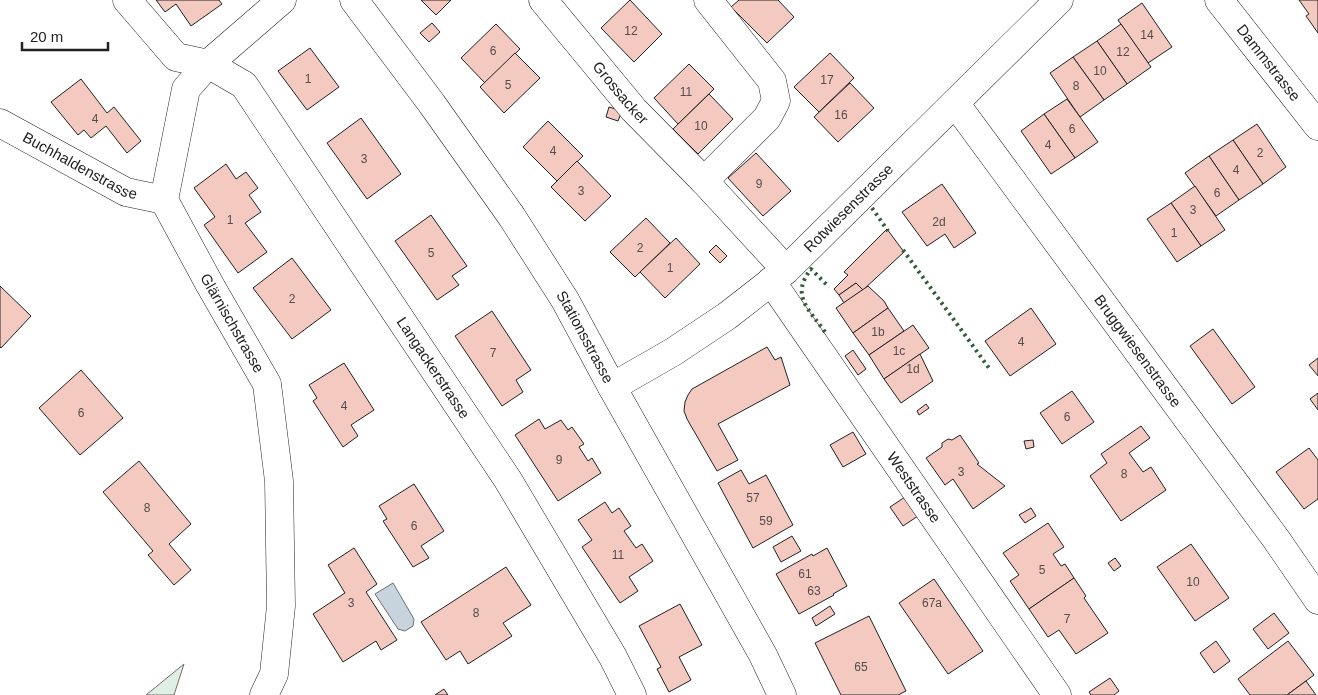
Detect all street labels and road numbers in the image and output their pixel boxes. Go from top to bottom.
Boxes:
street label: Dammstrasse [1234,21,1304,104]
street label: Grossacker [590,58,652,127]
street label: Buchhaldenstrasse [20,128,139,202]
street label: Rotwiesenstrasse [800,160,896,255]
street label: Glärnischstrasse [197,270,268,375]
street label: Stationsstrasse [553,287,617,386]
street label: Bruggwiesenstrasse [1091,291,1185,410]
street label: Langackerstrasse [394,314,474,422]
street label: Weststrasse [884,449,944,526]

